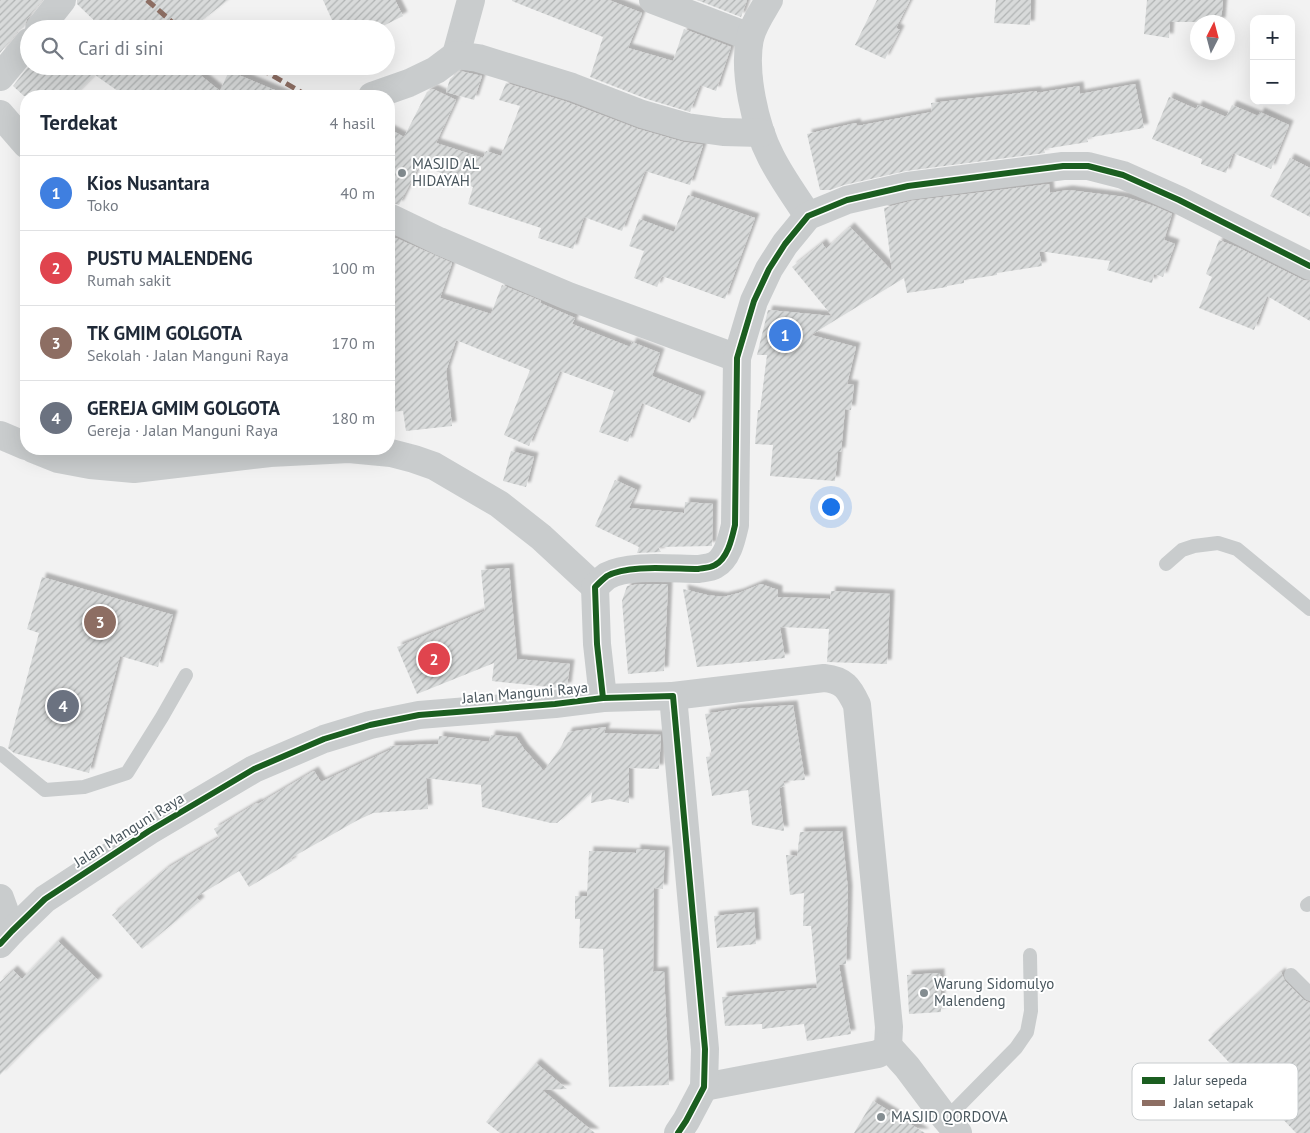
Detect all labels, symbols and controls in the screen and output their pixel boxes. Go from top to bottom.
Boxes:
north arrow [1190,15,1235,60]
map controls [1250,15,1295,105]
button: + [1250,15,1295,60]
search box [20,20,395,75]
icon: search [38,34,66,62]
text: Cari di sini [78,36,164,60]
button: − [1250,60,1295,105]
text: Terdekat [40,109,117,136]
text: 4 hasil [330,113,375,133]
place label: MASJID AL HIDAYAH [412,154,479,190]
marker: MASJID AL HIDAYAH [396,167,408,179]
text: Kios Nusantara [87,171,210,195]
text: 1 [51,183,61,203]
text: 40 m [340,183,375,203]
text: Toko [87,195,118,215]
text: PUSTU MALENDENG [87,246,253,270]
text: 2 [51,258,61,278]
text: 100 m [332,258,375,278]
text: Rumah sakit [87,270,171,290]
pin: 1 [769,316,801,354]
text: TK GMIM GOLGOTA [87,321,242,345]
text: 3 [51,333,61,353]
text: 170 m [332,333,375,353]
text: Sekolah · Jalan Manguni Raya [87,345,289,365]
text: GEREJA GMIM GOLGOTA [87,396,280,420]
text: 4 [51,408,61,428]
text: 180 m [332,408,375,428]
text: Gereja · Jalan Manguni Raya [87,420,278,440]
your location [818,494,844,520]
pin: 3 [84,603,116,641]
pin: 2 [418,640,450,678]
street label: Jalan Manguni Raya [460,678,589,708]
pin: 4 [47,687,79,725]
street label: Jalan Manguni Raya [69,788,187,872]
place label: Warung Sidomulyo Malendeng [934,974,1054,1010]
marker: Warung Sidomulyo Malendeng [918,987,930,999]
legend [1132,1063,1298,1120]
text: Jalur sepeda [1173,1071,1247,1089]
text: Jalan setapak [1173,1094,1254,1112]
place label: MASJID QORDOVA [891,1107,1008,1126]
marker: MASJID QORDOVA [875,1111,887,1123]

